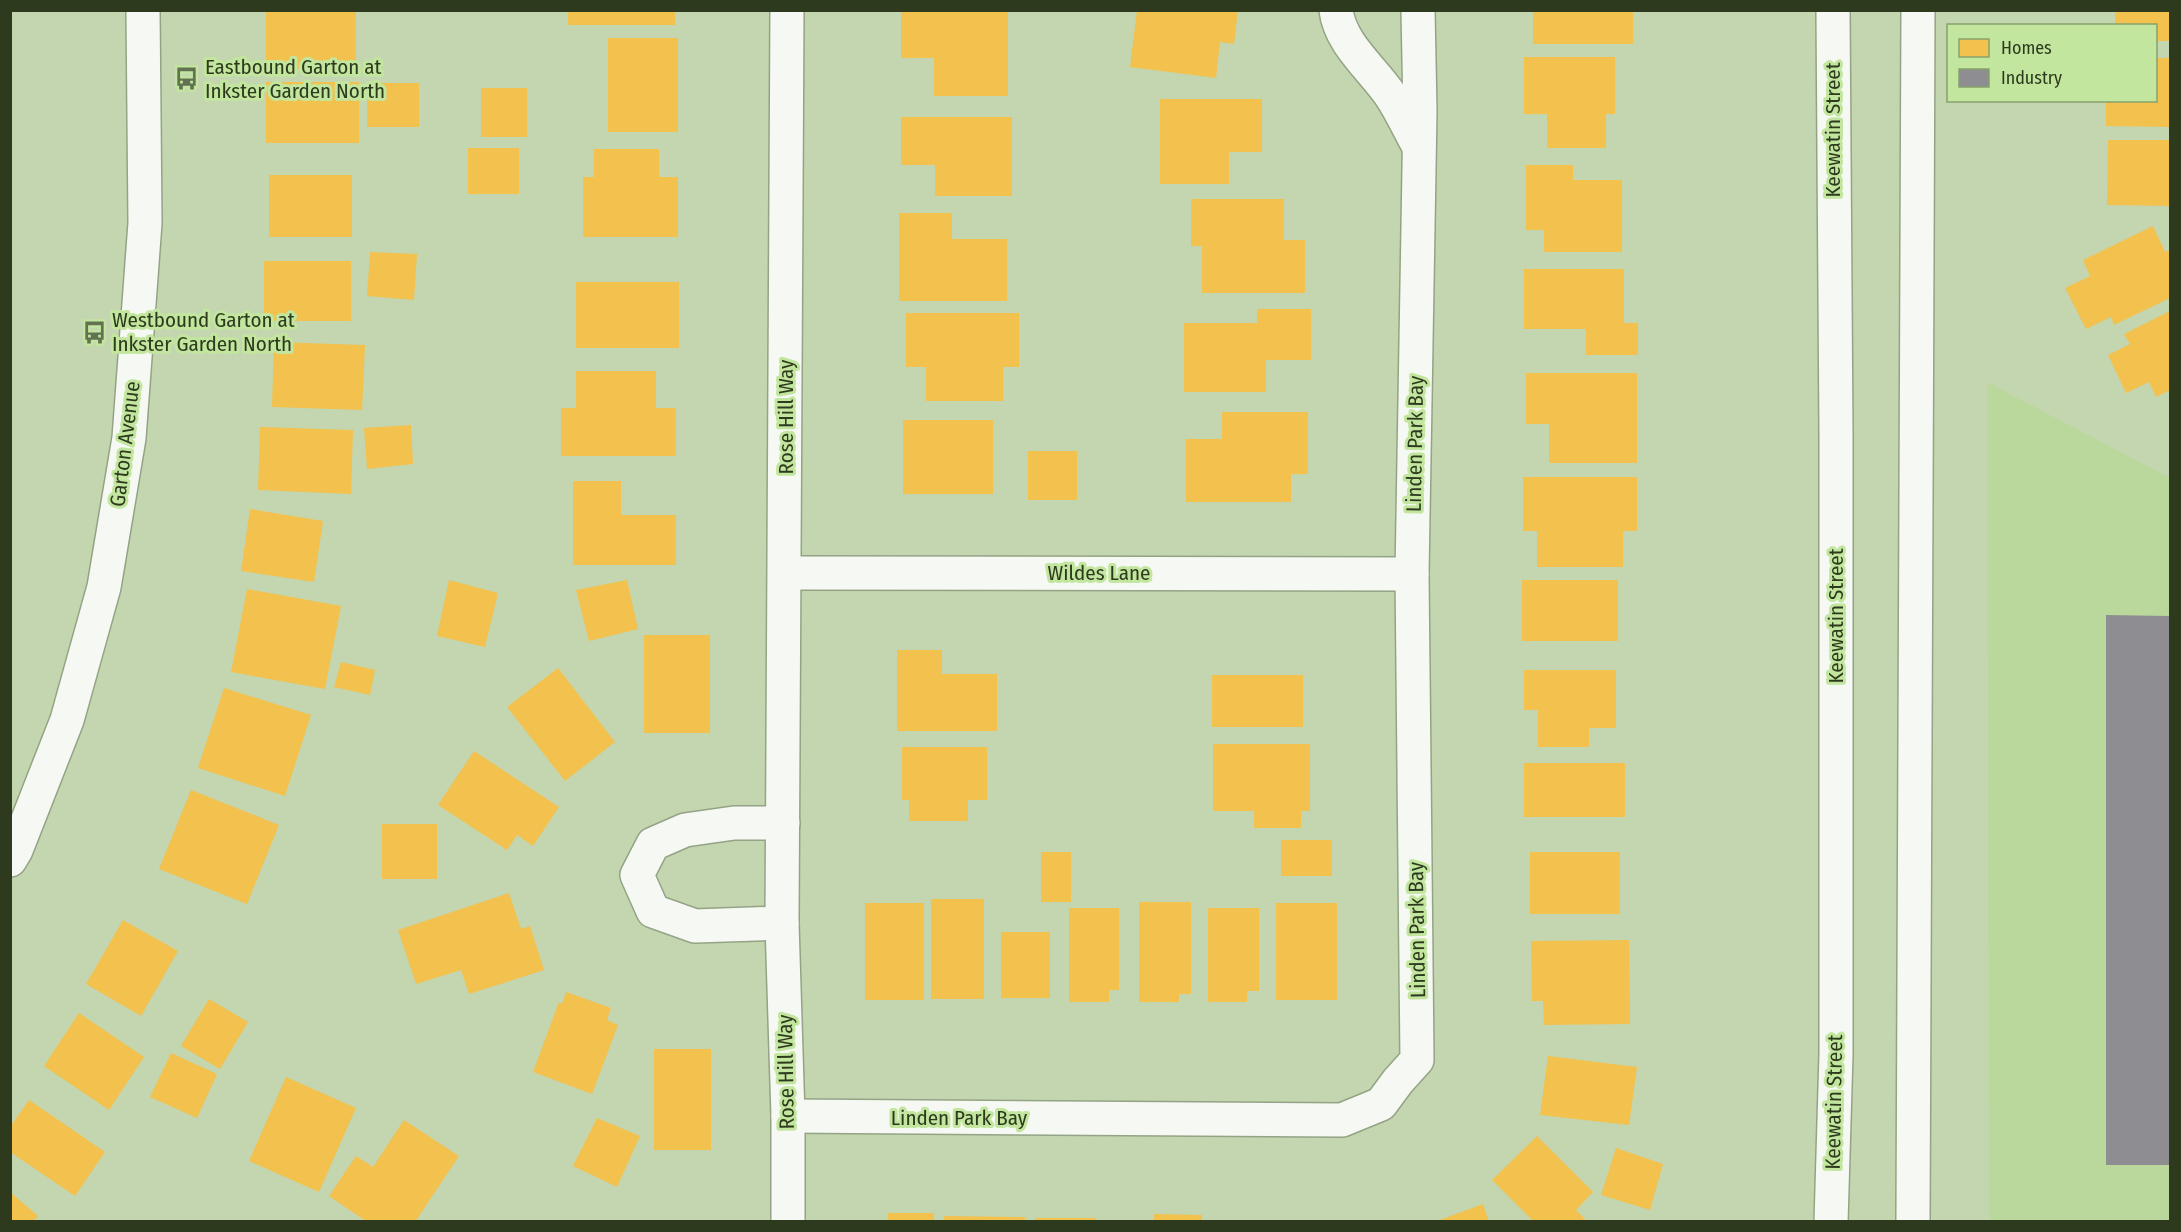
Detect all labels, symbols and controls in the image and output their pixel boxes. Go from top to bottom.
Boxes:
legend [1947,24,2157,102]
text: Homes [2001,37,2052,59]
place label: Eastbound Garton at Inkster Garden North [205,54,385,104]
street label: Keewatin Street [1820,62,1846,198]
bus stop icon: Eastbound Garton at Inkster Garden North [174,66,200,92]
text: Industry [2001,67,2062,89]
place label: Westbound Garton at Inkster Garden North [112,307,295,357]
bus stop icon: Westbound Garton at Inkster Garden North [81,319,107,345]
street label: Rose Hill Way [773,359,799,474]
street label: Linden Park Bay [1401,375,1429,512]
street label: Garton Avenue [104,380,146,508]
street label: Keewatin Street [1823,548,1849,684]
street label: Wildes Lane [1048,560,1150,586]
street label: Linden Park Bay [1403,861,1431,998]
street label: Rose Hill Way [772,1014,800,1130]
street label: Keewatin Street [1820,1034,1848,1170]
street label: Linden Park Bay [891,1105,1028,1131]

